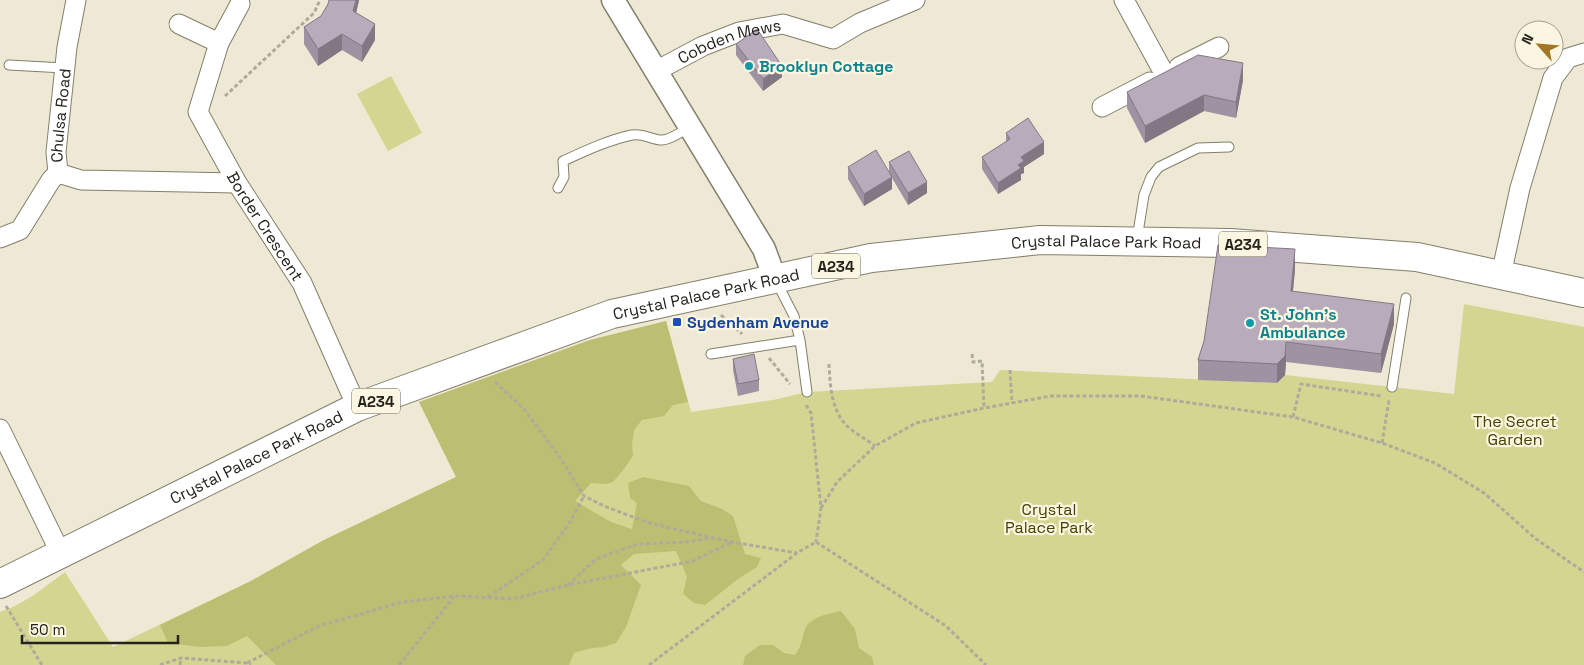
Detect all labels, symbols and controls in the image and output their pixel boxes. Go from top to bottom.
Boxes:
street label: Cobden Mews [674,14,783,68]
north arrow [1514,20,1564,70]
text: N [1517,31,1538,47]
place label: Brooklyn Cottage [759,56,893,77]
marker: Brooklyn Cottage [743,60,755,72]
street label: Chulsa Road [46,67,75,164]
street label: Border Crescent [222,168,308,285]
street label: Crystal Palace Park Road [1010,229,1202,254]
road number: A234 [1219,232,1267,256]
road number: A234 [812,254,860,278]
street label: Crystal Palace Park Road [611,263,801,324]
place label: St. John's Ambulance [1260,304,1346,343]
place label: Sydenham Avenue [687,312,829,333]
marker: Sydenham Avenue [671,316,683,328]
marker: St. John's Ambulance [1244,317,1256,329]
road number: A234 [352,388,400,414]
street label: Crystal Palace Park Road [166,405,346,509]
park label: The Secret Garden [1473,411,1557,450]
park label: Crystal Palace Park [1005,499,1093,538]
scale bar [22,612,179,644]
text: 50 m [30,620,65,639]

